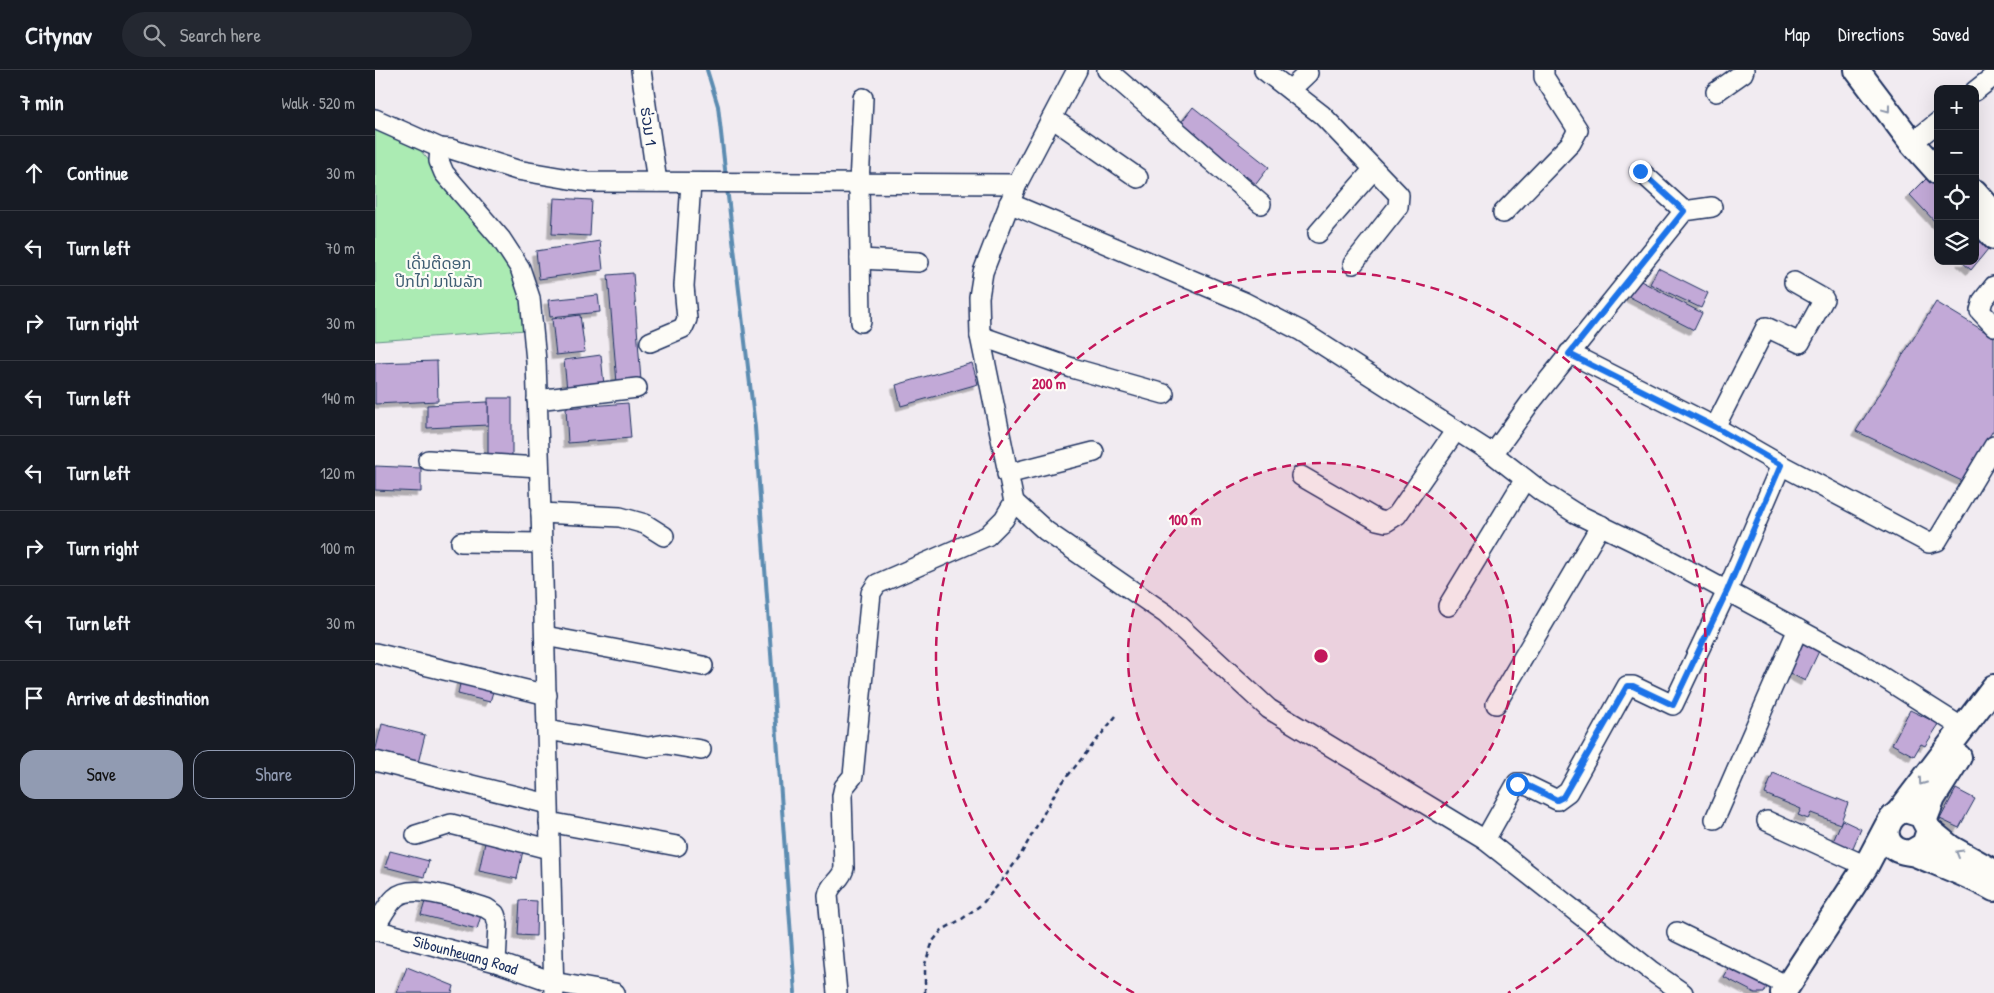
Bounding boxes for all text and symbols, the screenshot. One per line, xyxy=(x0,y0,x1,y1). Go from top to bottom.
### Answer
search box xyxy=(122,12,472,57)
text: Citynav xyxy=(25,19,92,51)
icon: search xyxy=(140,21,168,49)
text: Search here xyxy=(180,22,261,48)
text: Map xyxy=(1785,22,1810,47)
text: Directions xyxy=(1838,22,1904,47)
text: Saved xyxy=(1932,22,1969,47)
map controls xyxy=(1934,85,1979,265)
button: + xyxy=(1934,85,1979,130)
text: 7 min xyxy=(20,88,64,117)
text: Walk · 520 m xyxy=(281,92,355,114)
one-way arrow xyxy=(1881,103,1889,112)
street label: ຮ່ວມ 1 xyxy=(635,105,663,147)
button: − xyxy=(1934,130,1979,175)
icon: ahead xyxy=(20,159,48,187)
text: Continue xyxy=(67,160,128,186)
route end xyxy=(1629,160,1652,183)
text: 30 m xyxy=(326,162,355,184)
button: locate xyxy=(1934,175,1979,220)
button: layers xyxy=(1934,220,1979,265)
icon: left xyxy=(20,234,48,262)
text: Turn left xyxy=(67,235,130,261)
text: 70 m xyxy=(325,237,355,259)
park label: ເດີ່ນຕີດອກ ປີກໄກ່ ມາໂນລັກ xyxy=(394,251,483,292)
icon: right xyxy=(20,309,48,337)
text: Turn right xyxy=(67,310,138,336)
text: 30 m xyxy=(326,312,355,334)
text: 200 m xyxy=(1032,373,1066,394)
icon: left xyxy=(20,384,48,412)
text: Turn left xyxy=(67,385,130,411)
text: 140 m xyxy=(321,387,355,409)
icon: left xyxy=(20,459,48,487)
text: Turn left xyxy=(67,460,130,486)
text: 120 m xyxy=(320,462,355,484)
text: 100 m xyxy=(1169,509,1201,530)
icon: right xyxy=(20,534,48,562)
text: Turn right xyxy=(67,535,138,561)
text: 100 m xyxy=(320,537,355,559)
icon: left xyxy=(20,609,48,637)
text: Turn left xyxy=(67,610,130,636)
text: 30 m xyxy=(326,612,355,634)
centre of rings xyxy=(1312,647,1330,665)
icon: arrive xyxy=(20,684,48,712)
text: Arrive at destination xyxy=(67,685,209,711)
button: Save xyxy=(20,750,183,799)
button: Share xyxy=(193,750,355,799)
route start xyxy=(1506,773,1529,796)
one-way arrow xyxy=(1919,776,1928,786)
one-way arrow xyxy=(1956,849,1965,859)
street label: Sibounheuang Road xyxy=(411,930,521,980)

